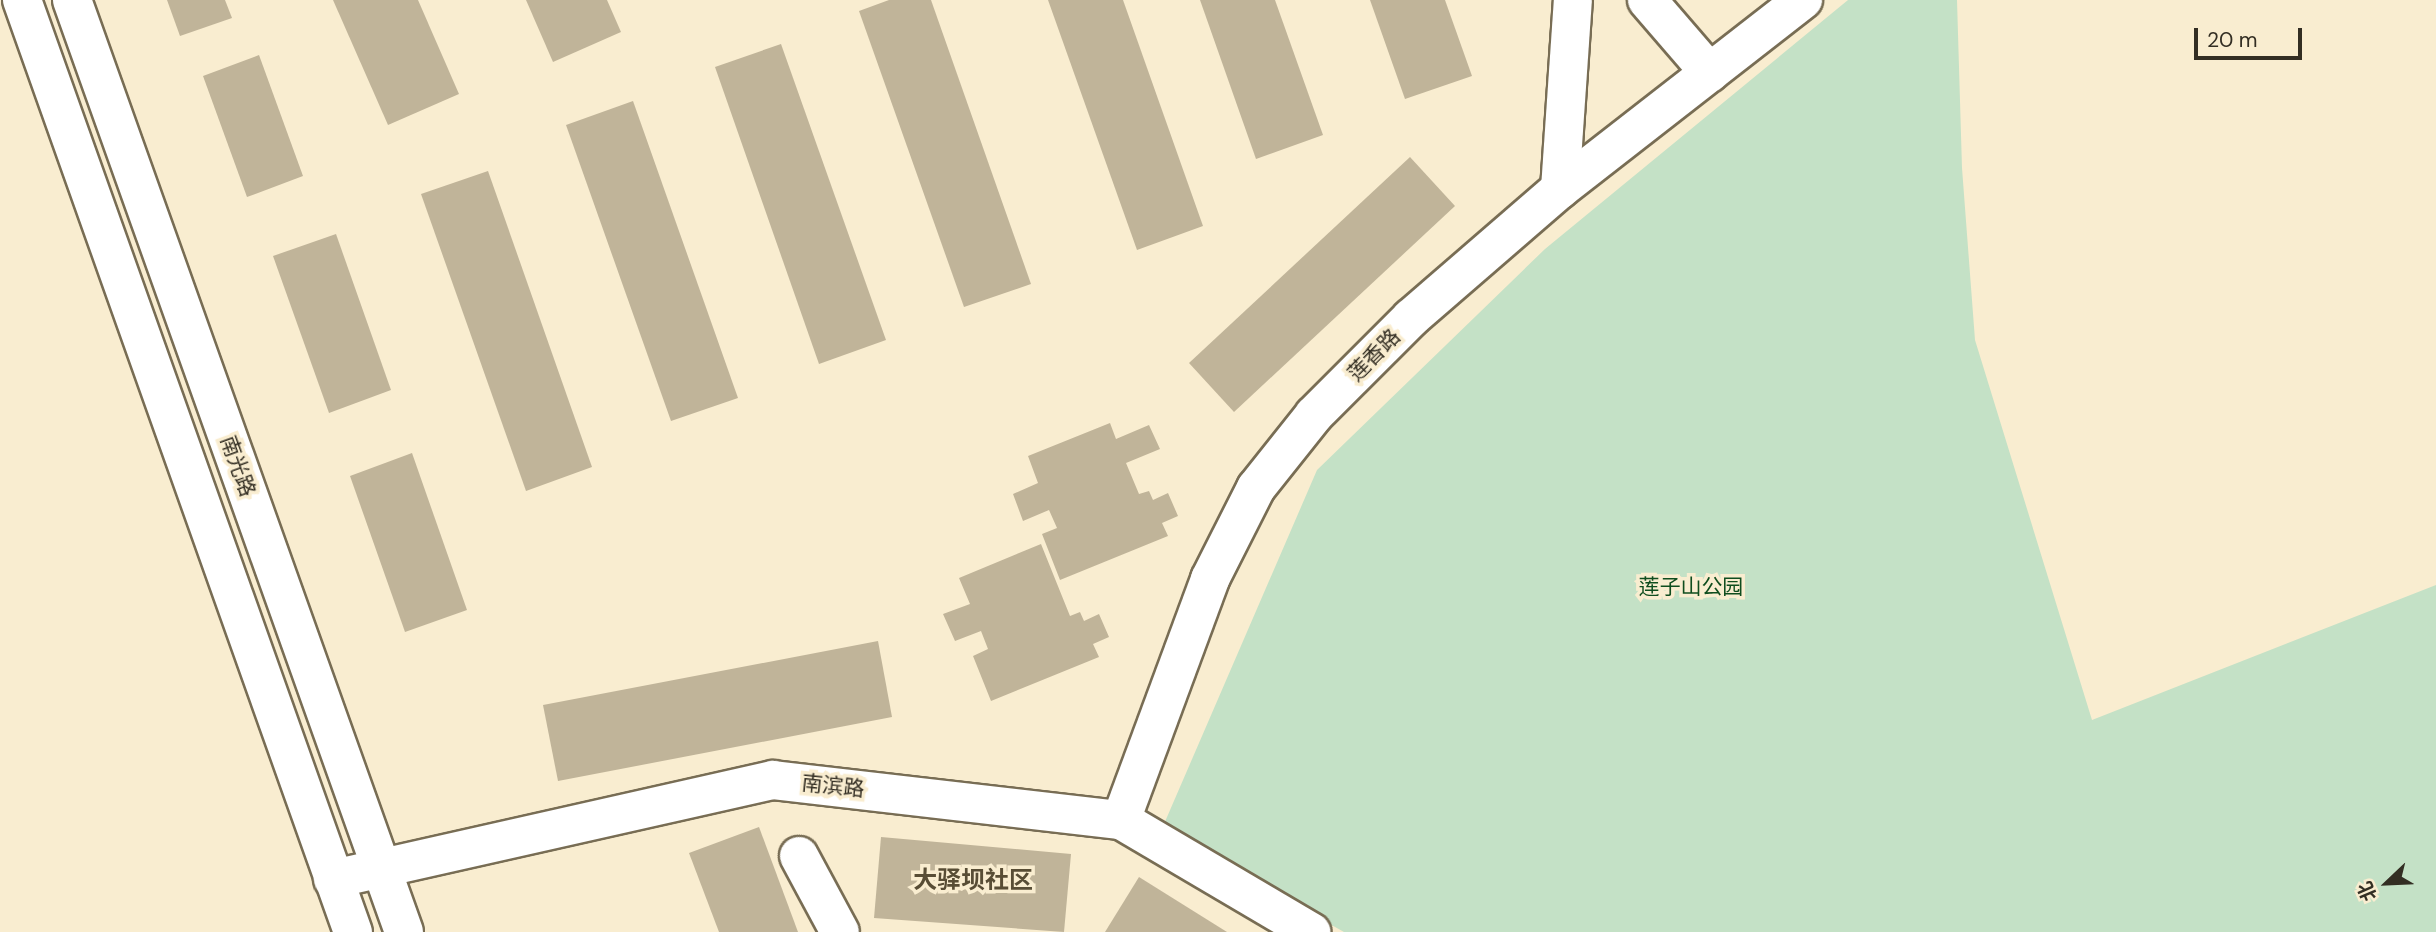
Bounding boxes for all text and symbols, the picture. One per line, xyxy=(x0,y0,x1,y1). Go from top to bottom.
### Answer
scale bar xyxy=(2198,14,2306,58)
text: 20 m xyxy=(2207,26,2258,54)
street label: 莲香路 xyxy=(1343,324,1405,386)
street label: 南光路 xyxy=(215,432,261,500)
park label: 莲子山公园 xyxy=(1639,574,1743,600)
street label: 南滨路 xyxy=(800,770,866,802)
north arrow xyxy=(2352,848,2422,918)
district label: 大驿坝社区 xyxy=(913,866,1033,894)
text: 北 xyxy=(2352,878,2382,905)

